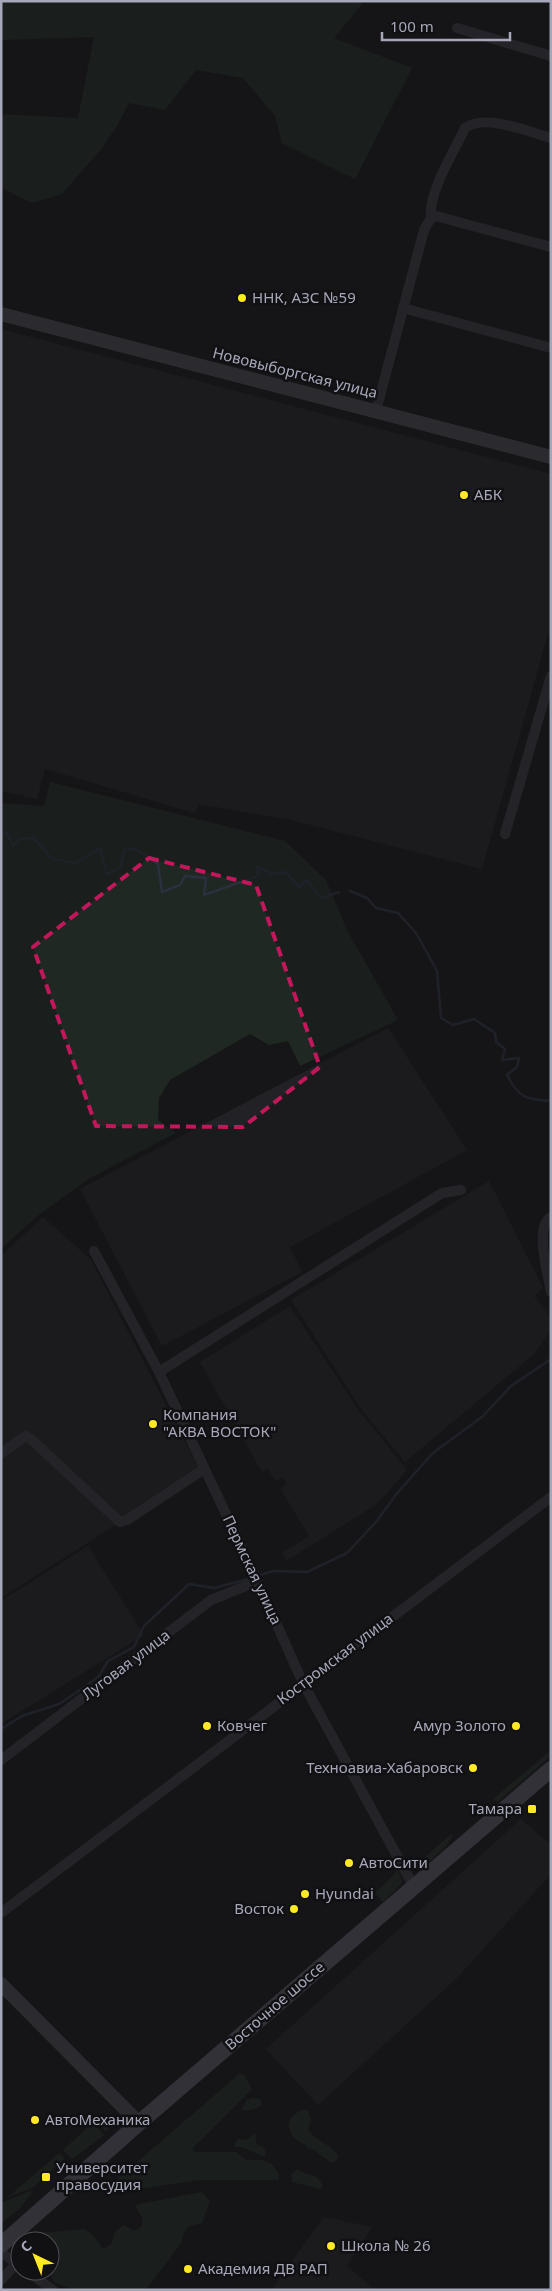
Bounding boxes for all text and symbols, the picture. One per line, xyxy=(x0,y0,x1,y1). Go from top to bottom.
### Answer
scale bar xyxy=(382,10,510,42)
text: 100 m xyxy=(390,16,434,36)
place label: ННК, АЗС №59 xyxy=(252,287,356,307)
marker: ННК, АЗС №59 xyxy=(236,292,248,304)
street label: Нововыборгская улица xyxy=(211,342,380,402)
place label: АБК xyxy=(474,484,503,504)
marker: АБК xyxy=(458,489,470,501)
place label: Компания "АКВА ВОСТОК" xyxy=(163,1404,276,1441)
marker: Компания "АКВА ВОСТОК" xyxy=(147,1418,159,1430)
street label: Пермская улица xyxy=(219,1512,287,1627)
street label: Костромская улица xyxy=(272,1608,396,1708)
street label: Луговая улица xyxy=(77,1625,173,1704)
place label: Ковчег xyxy=(217,1715,268,1735)
place label: Амур Золото xyxy=(413,1715,506,1735)
marker: Ковчег xyxy=(201,1720,213,1732)
marker: Амур Золото xyxy=(510,1720,522,1732)
place label: Техноавиа-Хабаровск xyxy=(306,1757,463,1777)
marker: Техноавиа-Хабаровск xyxy=(467,1762,479,1774)
place label: Тамара xyxy=(469,1798,522,1818)
marker: Тамара xyxy=(526,1803,538,1815)
place label: АвтоСити xyxy=(359,1852,428,1872)
marker: АвтоСити xyxy=(343,1857,355,1869)
place label: Hyundai xyxy=(315,1883,374,1903)
marker: Hyundai xyxy=(299,1888,311,1900)
place label: Восток xyxy=(234,1898,284,1918)
marker: Восток xyxy=(288,1903,300,1915)
street label: Восточное шоссе xyxy=(220,1956,328,2054)
place label: АвтоМеханика xyxy=(45,2109,150,2129)
marker: АвтоМеханика xyxy=(29,2114,41,2126)
place label: Университет правосудия xyxy=(56,2157,148,2194)
marker: Университет правосудия xyxy=(40,2171,52,2183)
north arrow xyxy=(10,2231,60,2281)
place label: Школа № 26 xyxy=(341,2235,431,2255)
text: С xyxy=(16,2236,36,2256)
marker: Школа № 26 xyxy=(325,2240,337,2252)
place label: Академия ДВ РАП xyxy=(198,2258,328,2278)
marker: Академия ДВ РАП xyxy=(182,2263,194,2275)

